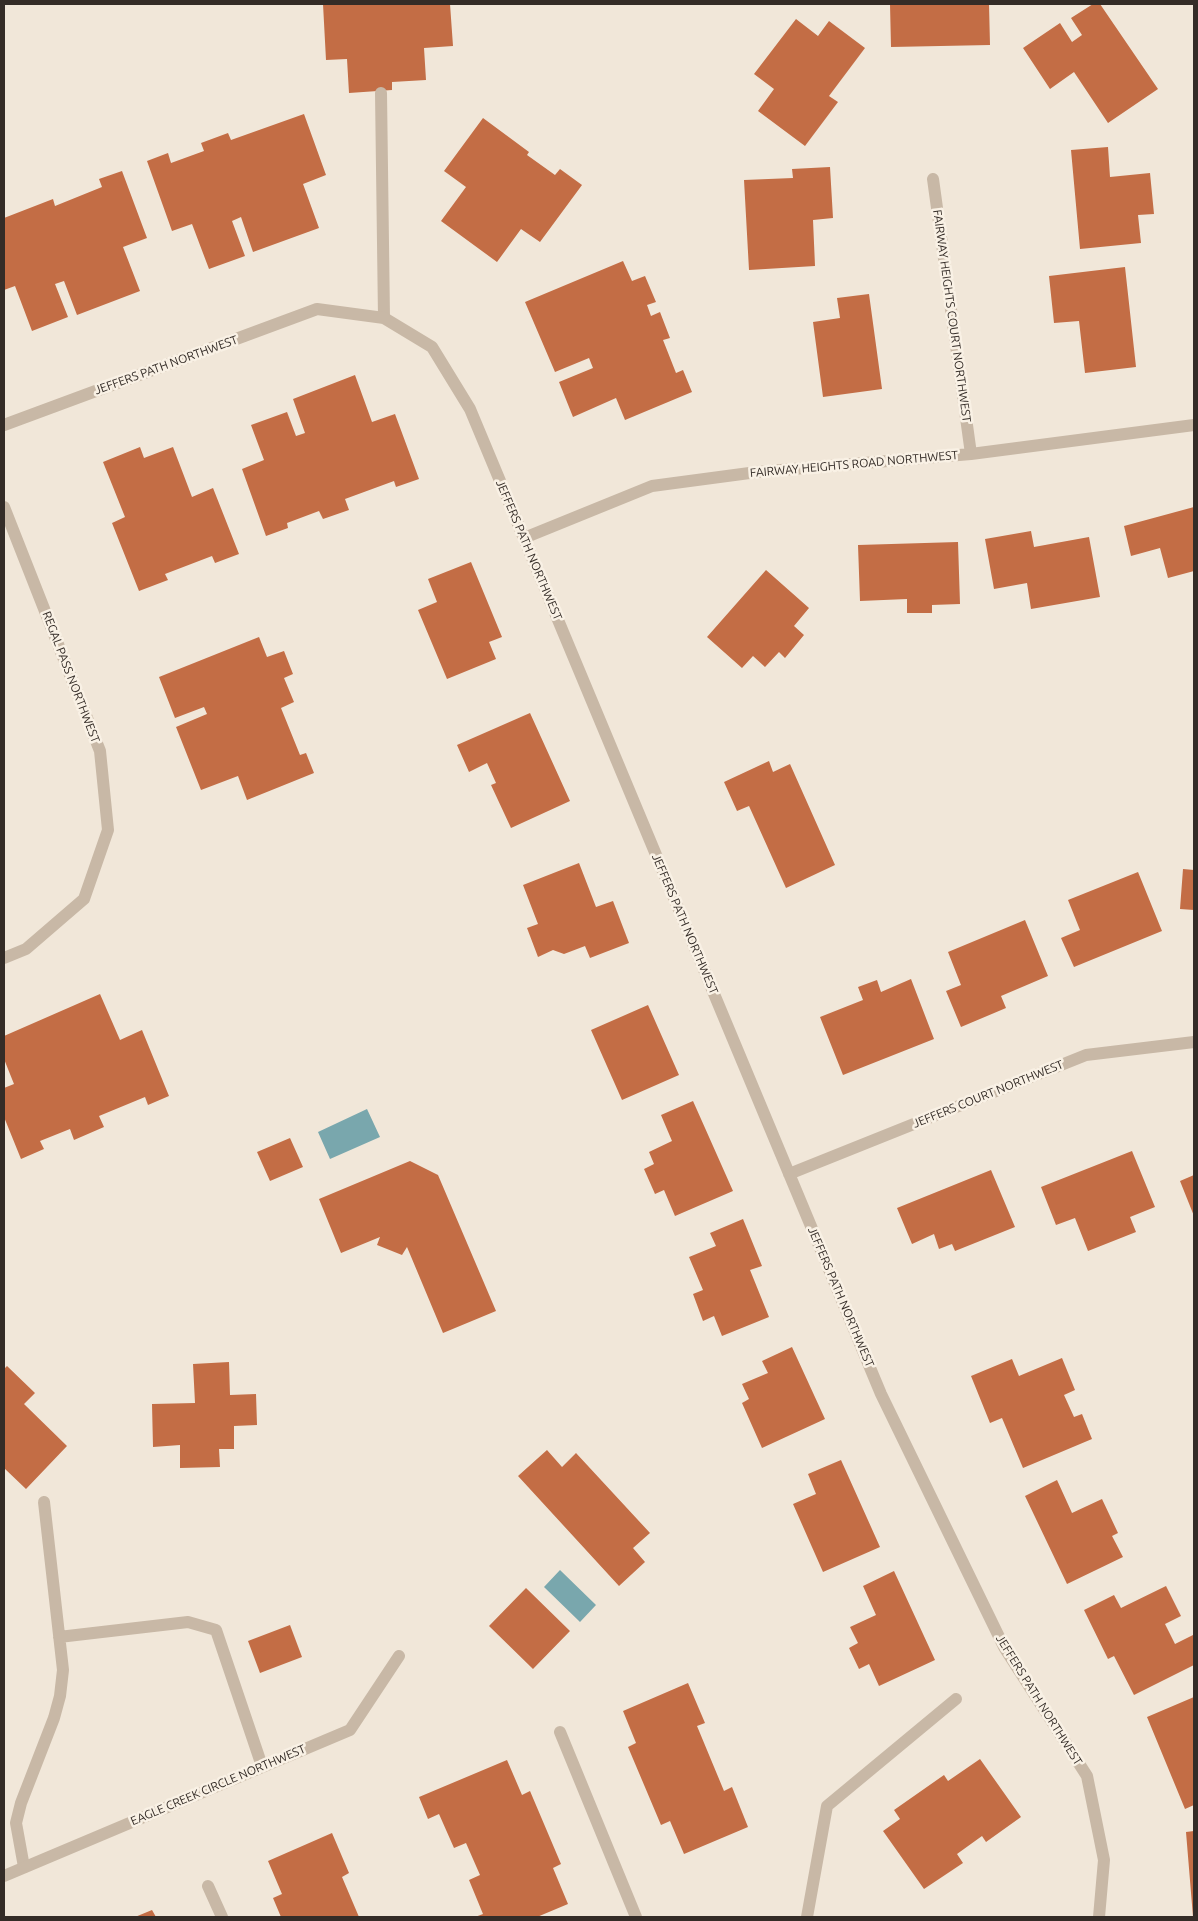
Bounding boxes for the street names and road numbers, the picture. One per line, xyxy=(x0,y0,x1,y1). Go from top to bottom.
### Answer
street label: FAIRWAY HEIGHTS COURT NORTHWEST xyxy=(930,209,974,423)
street label: JEFFERS PATH NORTHWEST xyxy=(92,332,240,398)
street label: FAIRWAY HEIGHTS ROAD NORTHWEST xyxy=(749,448,959,480)
street label: JEFFERS PATH NORTHWEST xyxy=(493,478,565,622)
street label: REGAL PASS NORTHWEST xyxy=(39,609,103,745)
street label: JEFFERS PATH NORTHWEST xyxy=(649,852,721,996)
street label: JEFFERS COURT NORTHWEST xyxy=(911,1057,1065,1131)
street label: JEFFERS PATH NORTHWEST xyxy=(805,1225,877,1369)
street label: JEFFERS PATH NORTHWEST xyxy=(993,1632,1085,1768)
street label: EAGLE CREEK CIRCLE NORTHWEST xyxy=(128,1742,308,1828)

